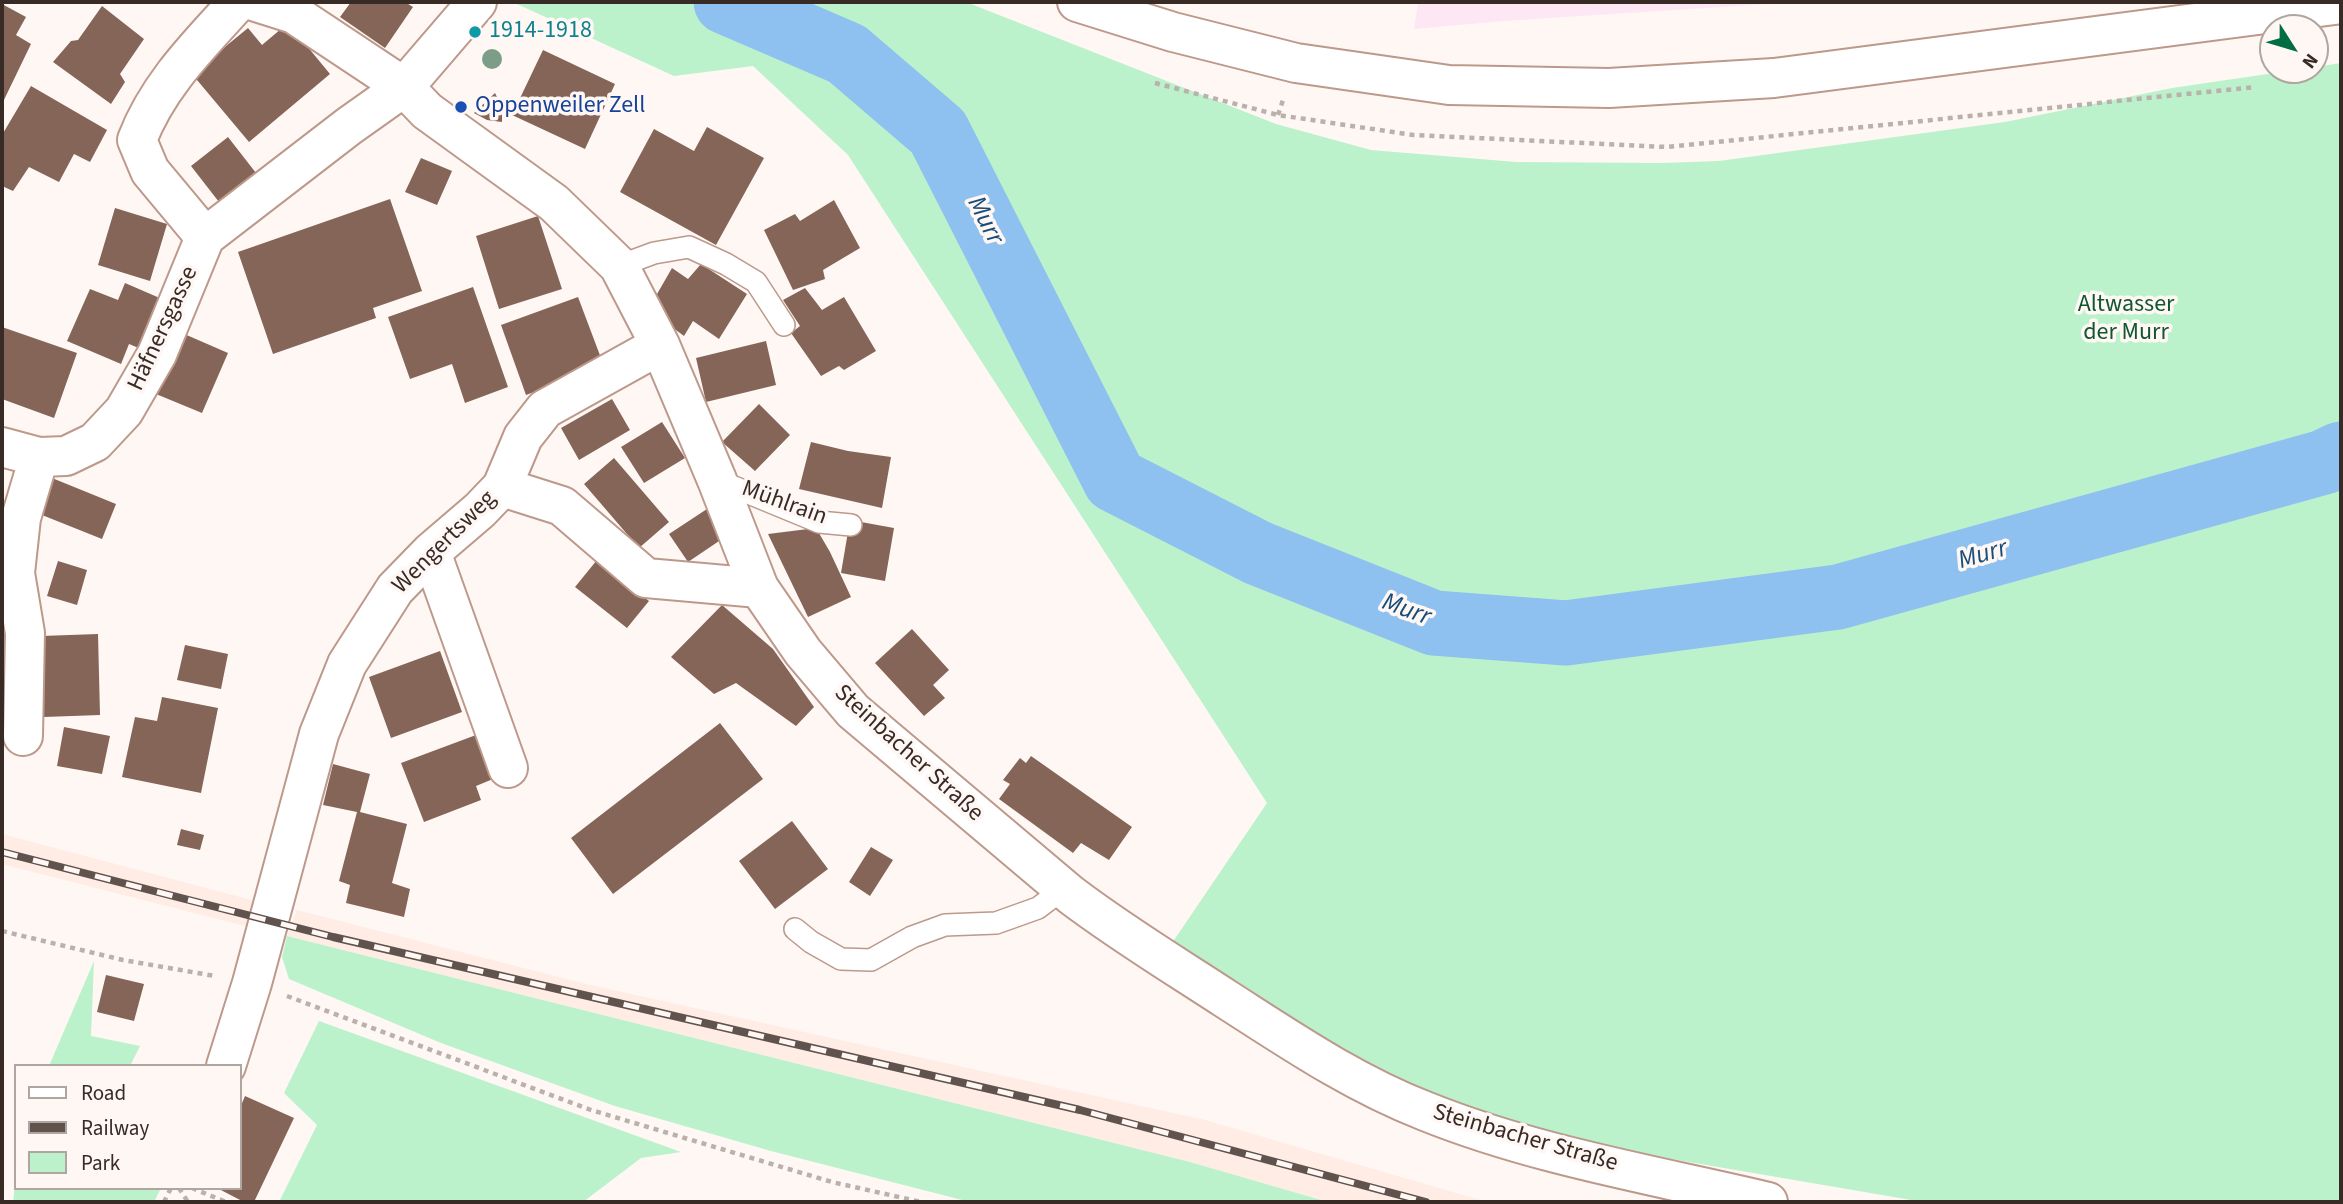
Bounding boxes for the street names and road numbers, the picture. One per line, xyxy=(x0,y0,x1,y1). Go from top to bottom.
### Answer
street label: Häfnersgasse xyxy=(123,262,205,396)
street label: Mühlrain xyxy=(737,475,831,533)
street label: Wengertsweg xyxy=(387,485,503,601)
street label: Steinbacher Straße xyxy=(827,679,989,829)
street label: Steinbacher Straße xyxy=(1429,1099,1621,1179)

